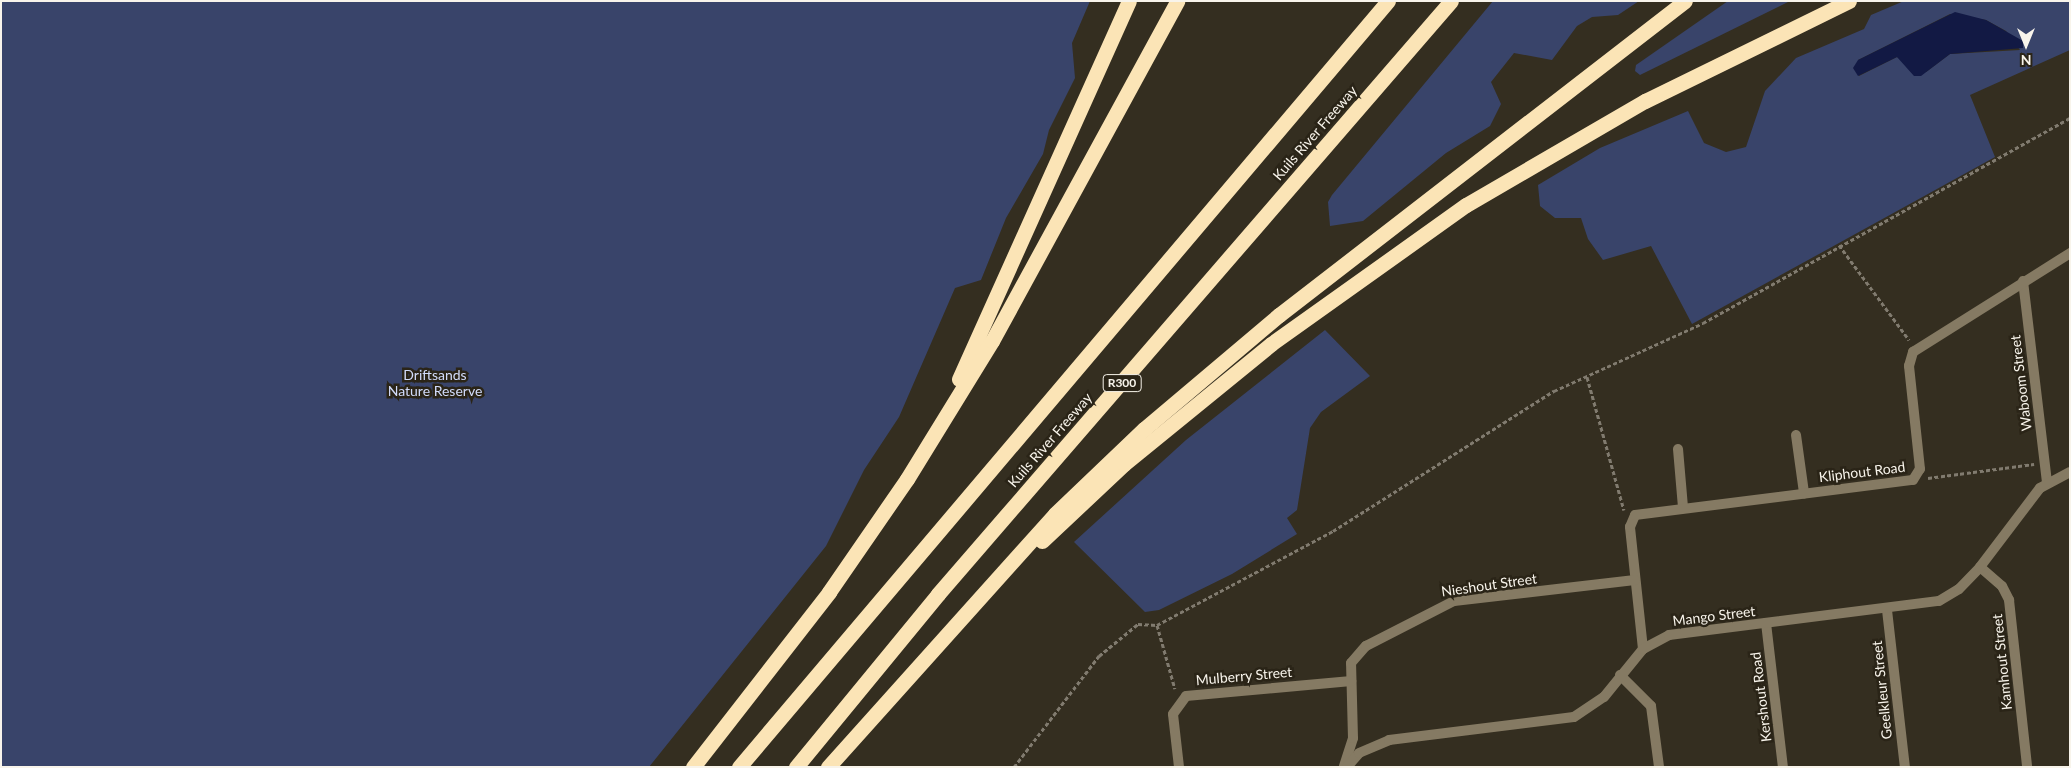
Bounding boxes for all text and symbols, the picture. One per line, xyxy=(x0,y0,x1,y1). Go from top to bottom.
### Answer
north arrow xyxy=(2001,20,2051,70)
text: N xyxy=(2021,52,2031,69)
street label: Kuils River Freeway xyxy=(1269,82,1361,184)
street label: Waboom Street xyxy=(2007,334,2035,432)
park label: Driftsands Nature Reserve xyxy=(388,367,482,400)
road number: R300 xyxy=(1102,373,1142,392)
street label: Kuils River Freeway xyxy=(1004,389,1096,491)
street label: Kliphout Road xyxy=(1818,458,1906,486)
street label: Nieshout Street xyxy=(1440,570,1538,600)
street label: Mango Street xyxy=(1672,603,1756,629)
street label: Kamhout Street xyxy=(1989,613,2015,711)
street label: Geelkleur Street xyxy=(1868,640,1896,740)
street label: Kershout Road xyxy=(1747,651,1775,743)
street label: Mulberry Street xyxy=(1195,663,1293,689)

